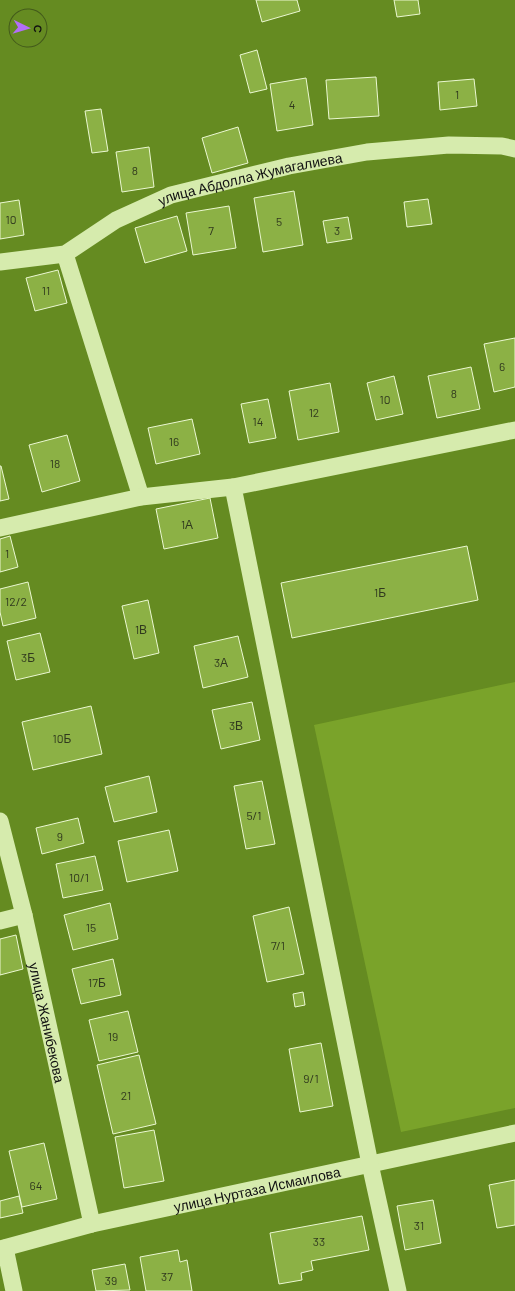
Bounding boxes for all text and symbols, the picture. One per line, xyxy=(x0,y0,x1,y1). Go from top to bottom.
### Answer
north arrow xyxy=(8,8,48,48)
text: С xyxy=(32,24,45,33)
house number: 1 xyxy=(455,87,459,101)
house number: 4 xyxy=(289,97,295,111)
street label: улица Абдолла Жумагалиева xyxy=(155,148,344,208)
house number: 8 xyxy=(132,163,138,177)
house number: 10 xyxy=(6,212,16,226)
house number: 5 xyxy=(276,214,282,228)
house number: 7 xyxy=(208,223,214,237)
house number: 3 xyxy=(334,223,340,237)
house number: 11 xyxy=(42,283,50,297)
house number: 6 xyxy=(499,359,505,373)
house number: 8 xyxy=(451,386,457,400)
house number: 10 xyxy=(380,392,390,406)
house number: 12 xyxy=(309,405,319,419)
house number: 14 xyxy=(253,414,263,428)
house number: 16 xyxy=(169,434,179,448)
house number: 18 xyxy=(50,456,60,470)
house number: 1А xyxy=(181,517,193,531)
house number: 1 xyxy=(5,546,9,560)
house number: 1Б xyxy=(374,585,386,599)
house number: 12/2 xyxy=(5,594,27,608)
house number: 1В xyxy=(135,622,147,636)
house number: 3Б xyxy=(21,650,35,664)
house number: 3А xyxy=(214,655,228,669)
house number: 3В xyxy=(229,718,243,732)
house number: 10Б xyxy=(53,731,72,745)
house number: 5/1 xyxy=(246,808,262,822)
house number: 9 xyxy=(57,829,63,843)
house number: 10/1 xyxy=(69,870,89,884)
house number: 15 xyxy=(86,920,96,934)
house number: 7/1 xyxy=(271,938,285,952)
street label: улица Жанибекова xyxy=(26,961,69,1084)
house number: 17Б xyxy=(88,975,106,989)
house number: 19 xyxy=(108,1029,118,1043)
house number: 9/1 xyxy=(303,1071,319,1085)
house number: 21 xyxy=(121,1088,131,1102)
street label: улица Нуртаза Исмаилова xyxy=(172,1162,342,1215)
house number: 64 xyxy=(30,1178,42,1192)
house number: 31 xyxy=(414,1218,424,1232)
house number: 33 xyxy=(313,1234,325,1248)
house number: 37 xyxy=(161,1269,173,1283)
house number: 39 xyxy=(105,1273,117,1287)

